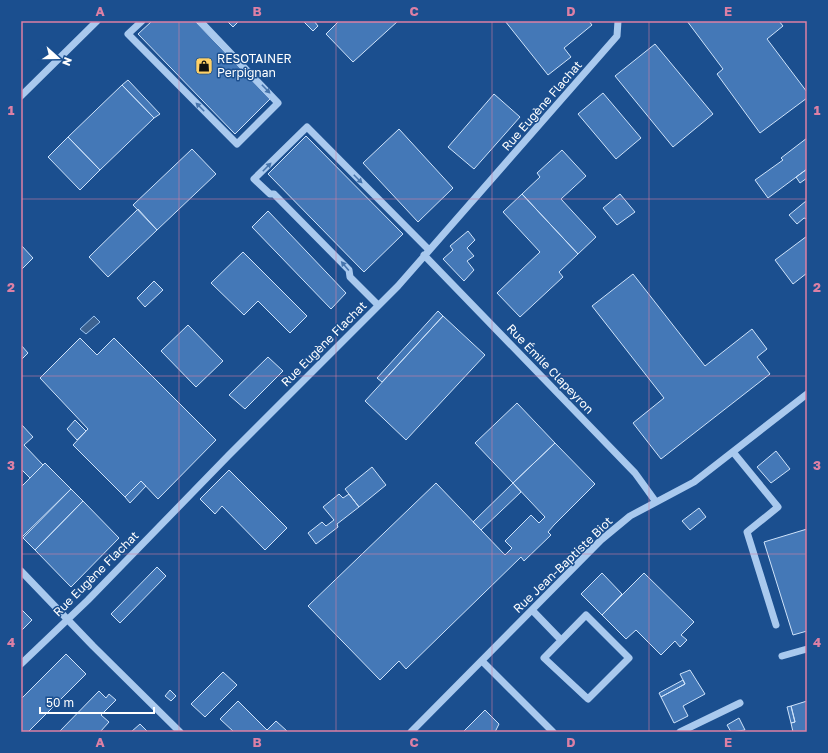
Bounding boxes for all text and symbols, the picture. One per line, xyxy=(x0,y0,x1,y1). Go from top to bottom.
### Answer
text: A xyxy=(95,3,105,19)
text: B xyxy=(252,3,262,19)
text: C xyxy=(409,3,419,19)
text: D xyxy=(566,3,576,19)
text: E xyxy=(724,3,732,19)
north arrow xyxy=(38,38,78,78)
place label: RESOTAINER Perpignan xyxy=(217,51,292,80)
text: N xyxy=(60,56,75,68)
shop icon: RESOTAINER Perpignan xyxy=(194,56,214,76)
street label: Rue Eugène Flachat xyxy=(498,57,585,154)
one-way arrow xyxy=(261,84,270,94)
text: 1 xyxy=(8,102,15,118)
one-way arrow xyxy=(195,102,205,112)
text: 1 xyxy=(814,102,821,118)
one-way arrow xyxy=(262,162,272,172)
one-way arrow xyxy=(353,174,363,184)
one-way arrow xyxy=(340,261,349,271)
text: 2 xyxy=(7,279,15,295)
text: 2 xyxy=(813,279,821,295)
street label: Rue Eugène Flachat xyxy=(278,298,370,389)
street label: Rue Émile Clapeyron xyxy=(504,321,597,417)
text: 3 xyxy=(7,457,15,473)
text: 3 xyxy=(813,457,821,473)
street label: Rue Jean-Baptiste Biot xyxy=(510,513,616,616)
street label: Rue Eugène Flachat xyxy=(50,528,142,619)
text: 4 xyxy=(7,634,15,650)
text: 4 xyxy=(813,634,821,650)
scale bar xyxy=(40,689,154,715)
text: 50 m xyxy=(46,695,74,710)
text: A xyxy=(95,734,105,750)
text: B xyxy=(252,734,262,750)
text: C xyxy=(409,734,419,750)
text: D xyxy=(566,734,576,750)
text: E xyxy=(724,734,732,750)

